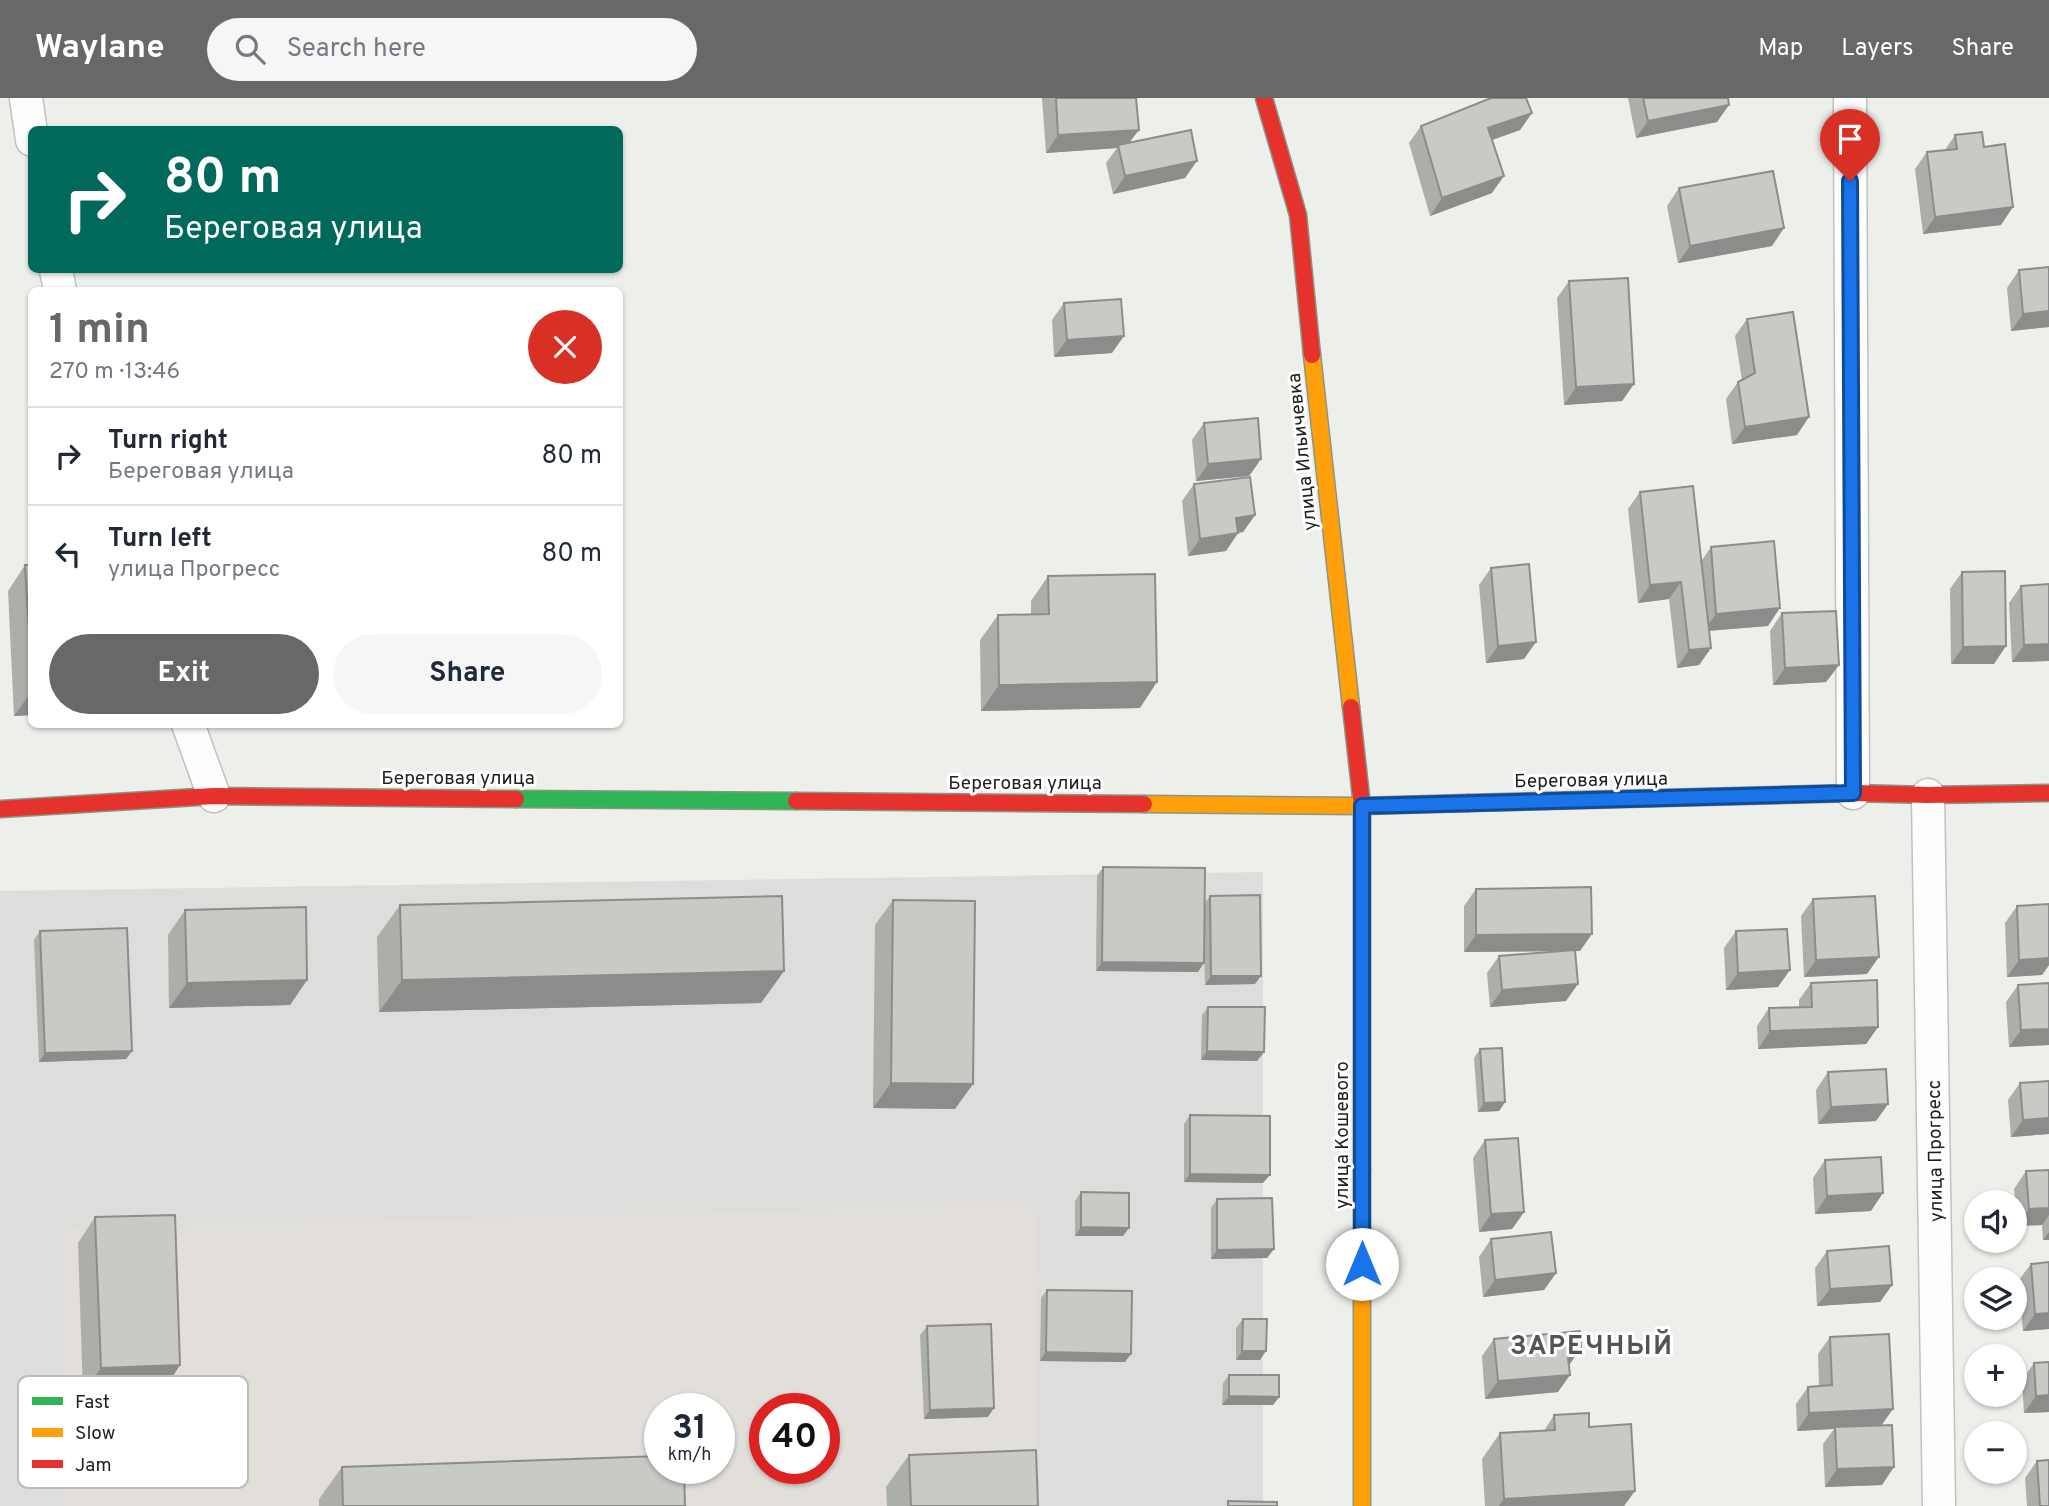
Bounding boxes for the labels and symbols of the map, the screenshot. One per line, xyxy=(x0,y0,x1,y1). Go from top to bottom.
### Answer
pin xyxy=(1820,109,1880,181)
street label: улица Ильичевка xyxy=(1283,372,1323,532)
street label: Береговая улица xyxy=(381,767,535,791)
street label: Береговая улица xyxy=(1514,768,1668,794)
street label: Береговая улица xyxy=(948,772,1102,796)
street label: улица Кошевого xyxy=(1331,1061,1355,1209)
street label: улица Прогресс xyxy=(1923,1080,1949,1222)
position arrow xyxy=(1325,1227,1399,1301)
district label: ЗАРЕЧНЫЙ xyxy=(1510,1329,1674,1364)
legend xyxy=(18,1376,248,1488)
text: Fast xyxy=(75,1391,110,1415)
speed limit sign: 40 xyxy=(749,1393,840,1484)
text: Slow xyxy=(75,1422,115,1446)
text: Jam xyxy=(75,1454,112,1478)

